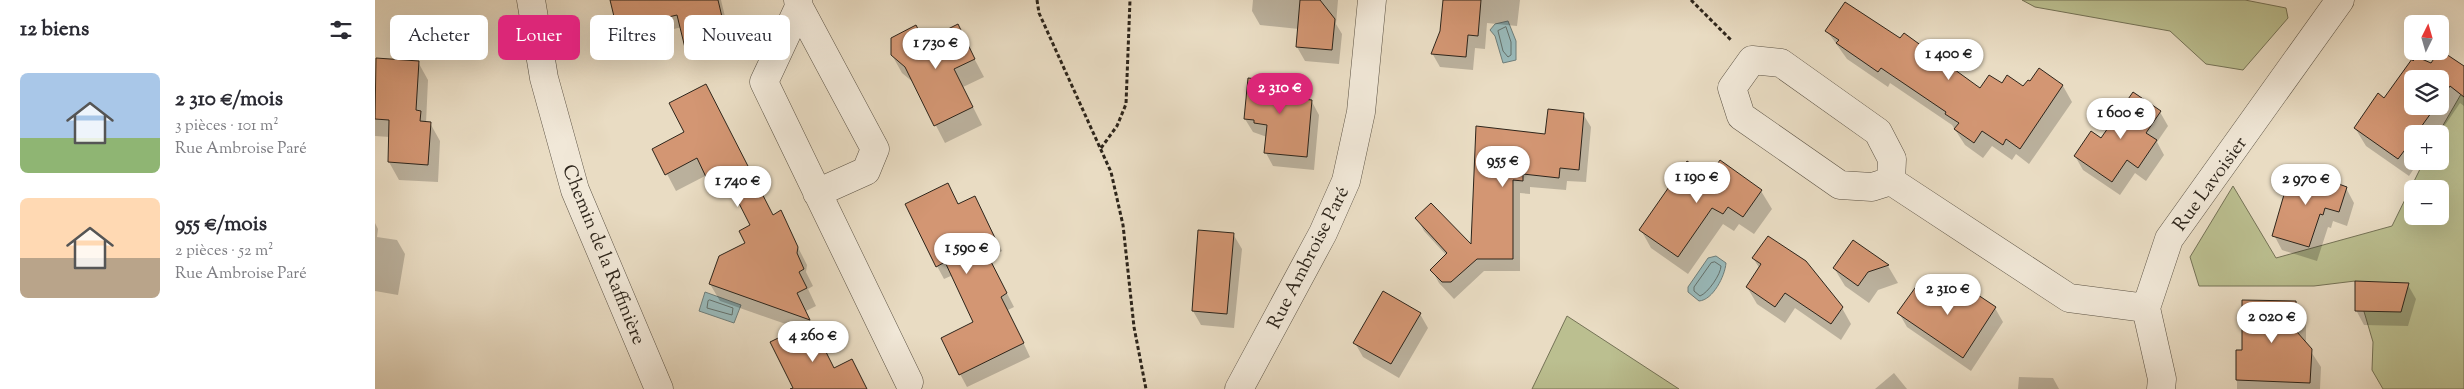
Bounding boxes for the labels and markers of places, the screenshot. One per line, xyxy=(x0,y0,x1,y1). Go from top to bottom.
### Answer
pin: 1 730 € xyxy=(890,28,982,70)
pin: 1 400 € xyxy=(1903,38,1995,81)
pin: 2 310 € xyxy=(1234,72,1326,115)
pin: 1 600 € xyxy=(2075,98,2167,140)
pin: 955 € xyxy=(1468,146,1538,188)
pin: 1 190 € xyxy=(1651,162,1743,204)
pin: 2 970 € xyxy=(2260,164,2352,206)
pin: 1 740 € xyxy=(692,166,784,208)
pin: 1 590 € xyxy=(921,232,1013,275)
pin: 2 310 € xyxy=(1902,274,1994,316)
pin: 2 020 € xyxy=(2226,302,2318,344)
pin: 4 260 € xyxy=(767,320,859,363)

